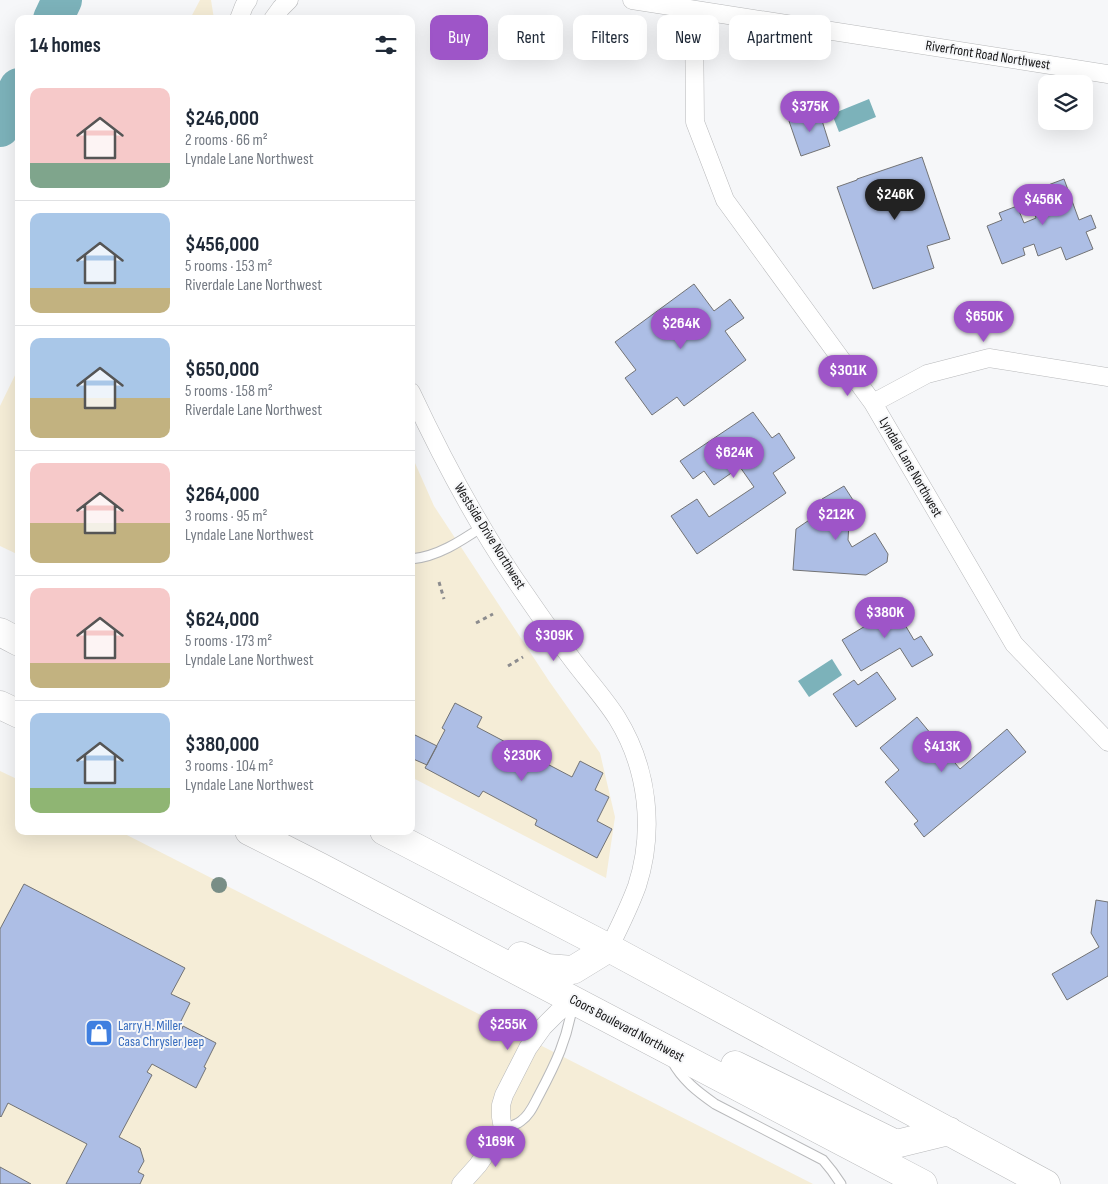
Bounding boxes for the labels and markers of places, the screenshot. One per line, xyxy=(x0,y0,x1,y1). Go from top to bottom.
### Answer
pin: $375K xyxy=(775,90,845,133)
pin: $246K xyxy=(860,178,930,221)
pin: $456K xyxy=(1008,184,1078,226)
pin: $650K xyxy=(949,300,1019,343)
pin: $264K xyxy=(646,308,716,350)
pin: $301K xyxy=(813,354,883,397)
pin: $624K xyxy=(699,436,769,479)
pin: $212K xyxy=(801,498,871,541)
pin: $380K xyxy=(850,596,920,639)
pin: $309K xyxy=(519,620,589,662)
pin: $413K xyxy=(907,730,977,773)
pin: $230K xyxy=(487,740,557,782)
pin: $255K xyxy=(473,1008,543,1051)
place label: Larry H. Miller Casa Chrysler Jeep xyxy=(118,1017,204,1050)
shop icon: Larry H. Miller Casa Chrysler Jeep xyxy=(84,1018,114,1048)
pin: $169K xyxy=(461,1126,531,1168)

